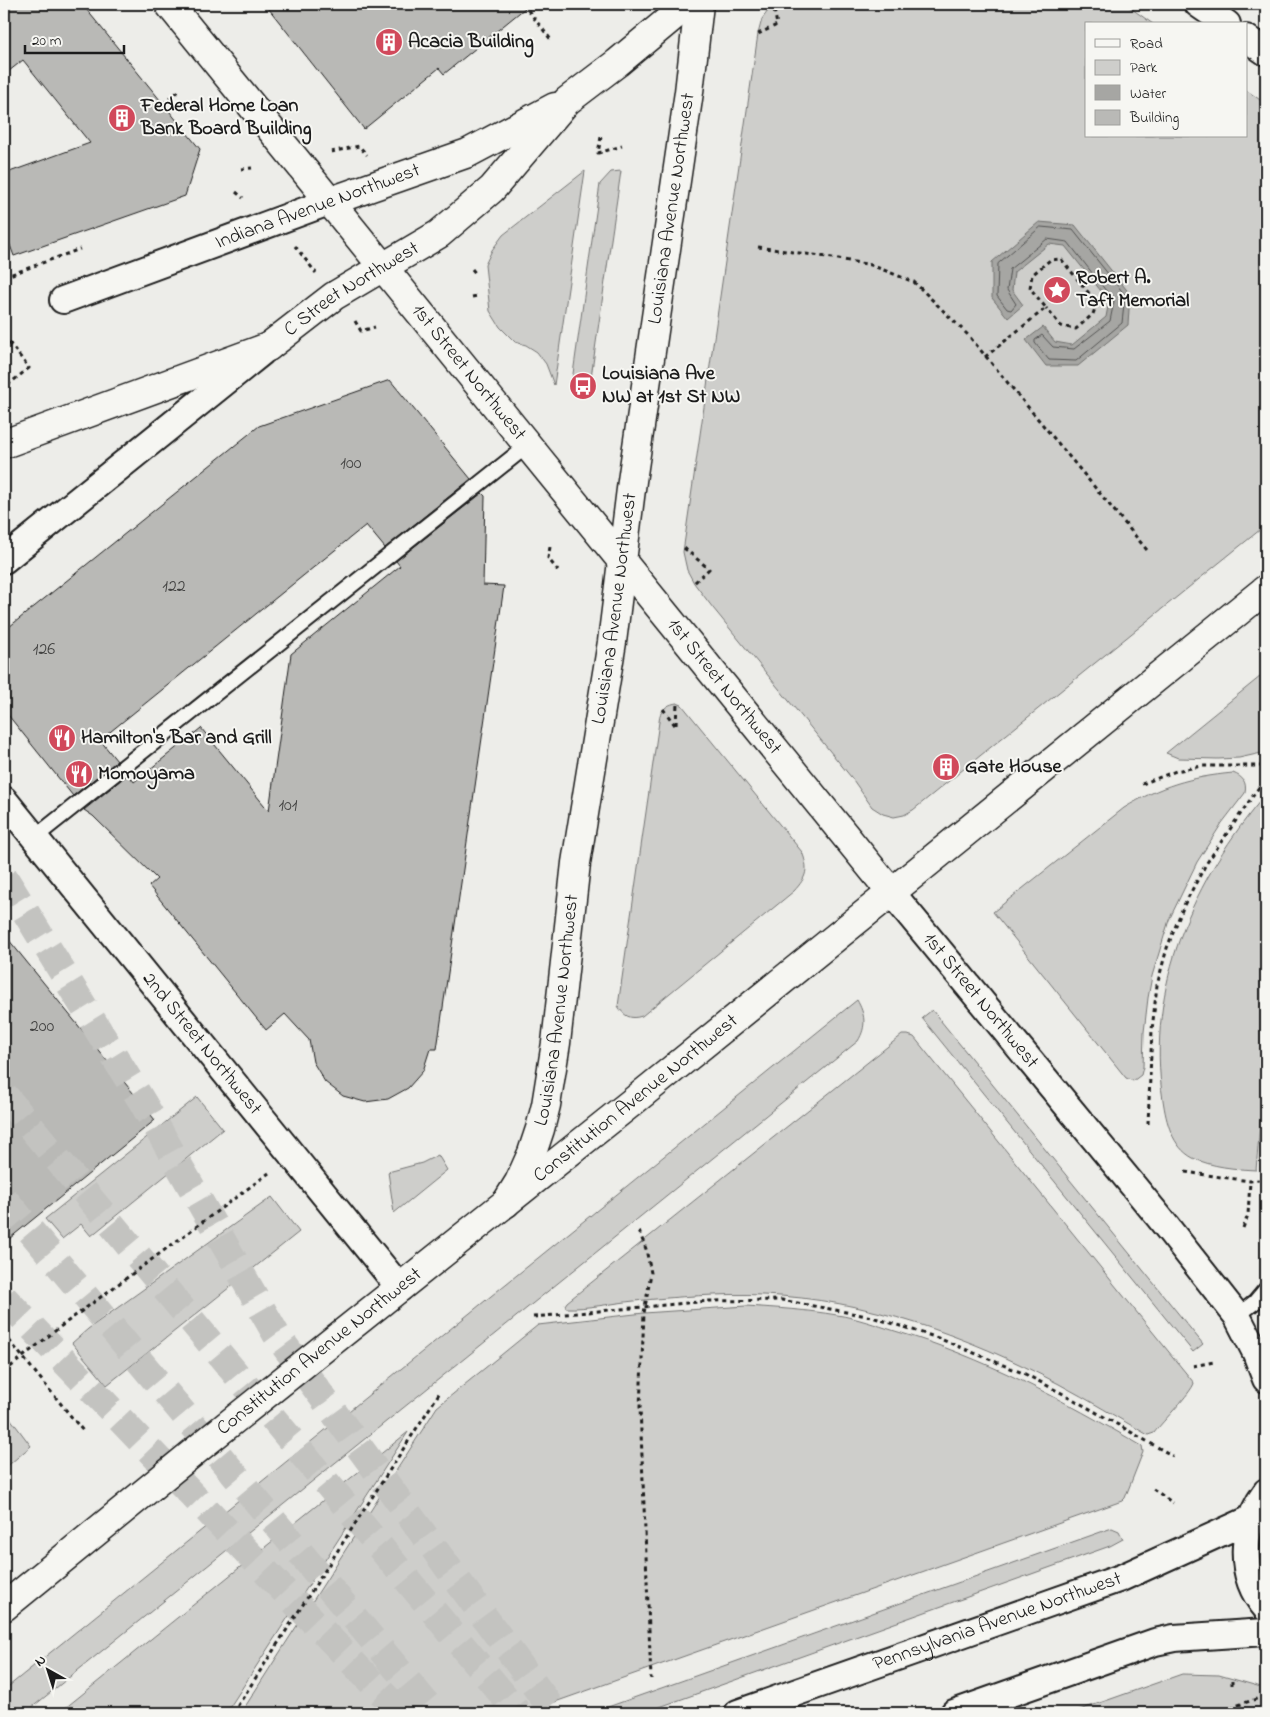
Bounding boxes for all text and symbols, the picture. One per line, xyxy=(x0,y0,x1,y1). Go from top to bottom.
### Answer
scale bar xyxy=(25,22,124,54)
legend xyxy=(1085,22,1248,138)
building icon: Acacia Building xyxy=(374,27,404,57)
place label: Acacia Building xyxy=(408,28,534,58)
text: 20 m xyxy=(32,30,62,52)
text: Road xyxy=(1130,33,1163,55)
text: Park xyxy=(1130,57,1158,79)
text: Water xyxy=(1130,83,1166,105)
street label: Louisiana Avenue Northwest xyxy=(641,91,703,326)
place label: Federal Home Loan Bank Board Building xyxy=(140,92,311,145)
building icon: Federal Home Loan Bank Board Building xyxy=(107,103,137,133)
text: Building xyxy=(1129,107,1179,130)
street label: Indiana Avenue Northwest xyxy=(212,156,425,258)
street label: C Street Northwest xyxy=(278,234,425,344)
place label: Robert A. Taft Memorial xyxy=(1076,264,1189,316)
place icon: Robert A. Taft Memorial xyxy=(1042,275,1072,305)
street label: 1st Street Northwest xyxy=(404,298,533,448)
place label: Louisiana Ave NW at 1st St NW xyxy=(602,360,740,412)
bus stop icon: Louisiana Ave NW at 1st St NW xyxy=(568,371,598,401)
house number: 100 xyxy=(340,451,362,477)
street label: Louisiana Avenue Northwest xyxy=(584,491,645,726)
house number: 122 xyxy=(162,574,186,600)
street label: 1st Street Northwest xyxy=(660,612,789,762)
house number: 126 xyxy=(33,637,55,663)
restaurant icon: Hamilton's Bar and Grill xyxy=(47,723,77,753)
place label: Hamilton's Bar and Grill xyxy=(81,724,272,753)
building icon: Gate House xyxy=(931,752,961,782)
place label: Gate House xyxy=(965,753,1063,782)
restaurant icon: Momoyama xyxy=(64,759,94,789)
place label: Momoyama xyxy=(98,760,195,790)
house number: 101 xyxy=(278,793,298,819)
street label: Louisiana Avenue Northwest xyxy=(527,893,587,1129)
street label: 1st Street Northwest xyxy=(916,926,1046,1075)
street label: 2nd Street Northwest xyxy=(135,966,269,1122)
street label: Constitution Avenue Northwest xyxy=(527,1007,745,1190)
house number: 200 xyxy=(30,1014,54,1040)
street label: Constitution Avenue Northwest xyxy=(211,1260,429,1443)
street label: Pennsylvania Avenue Northwest xyxy=(869,1564,1126,1679)
north arrow xyxy=(22,1644,72,1694)
text: N xyxy=(30,1650,51,1672)

